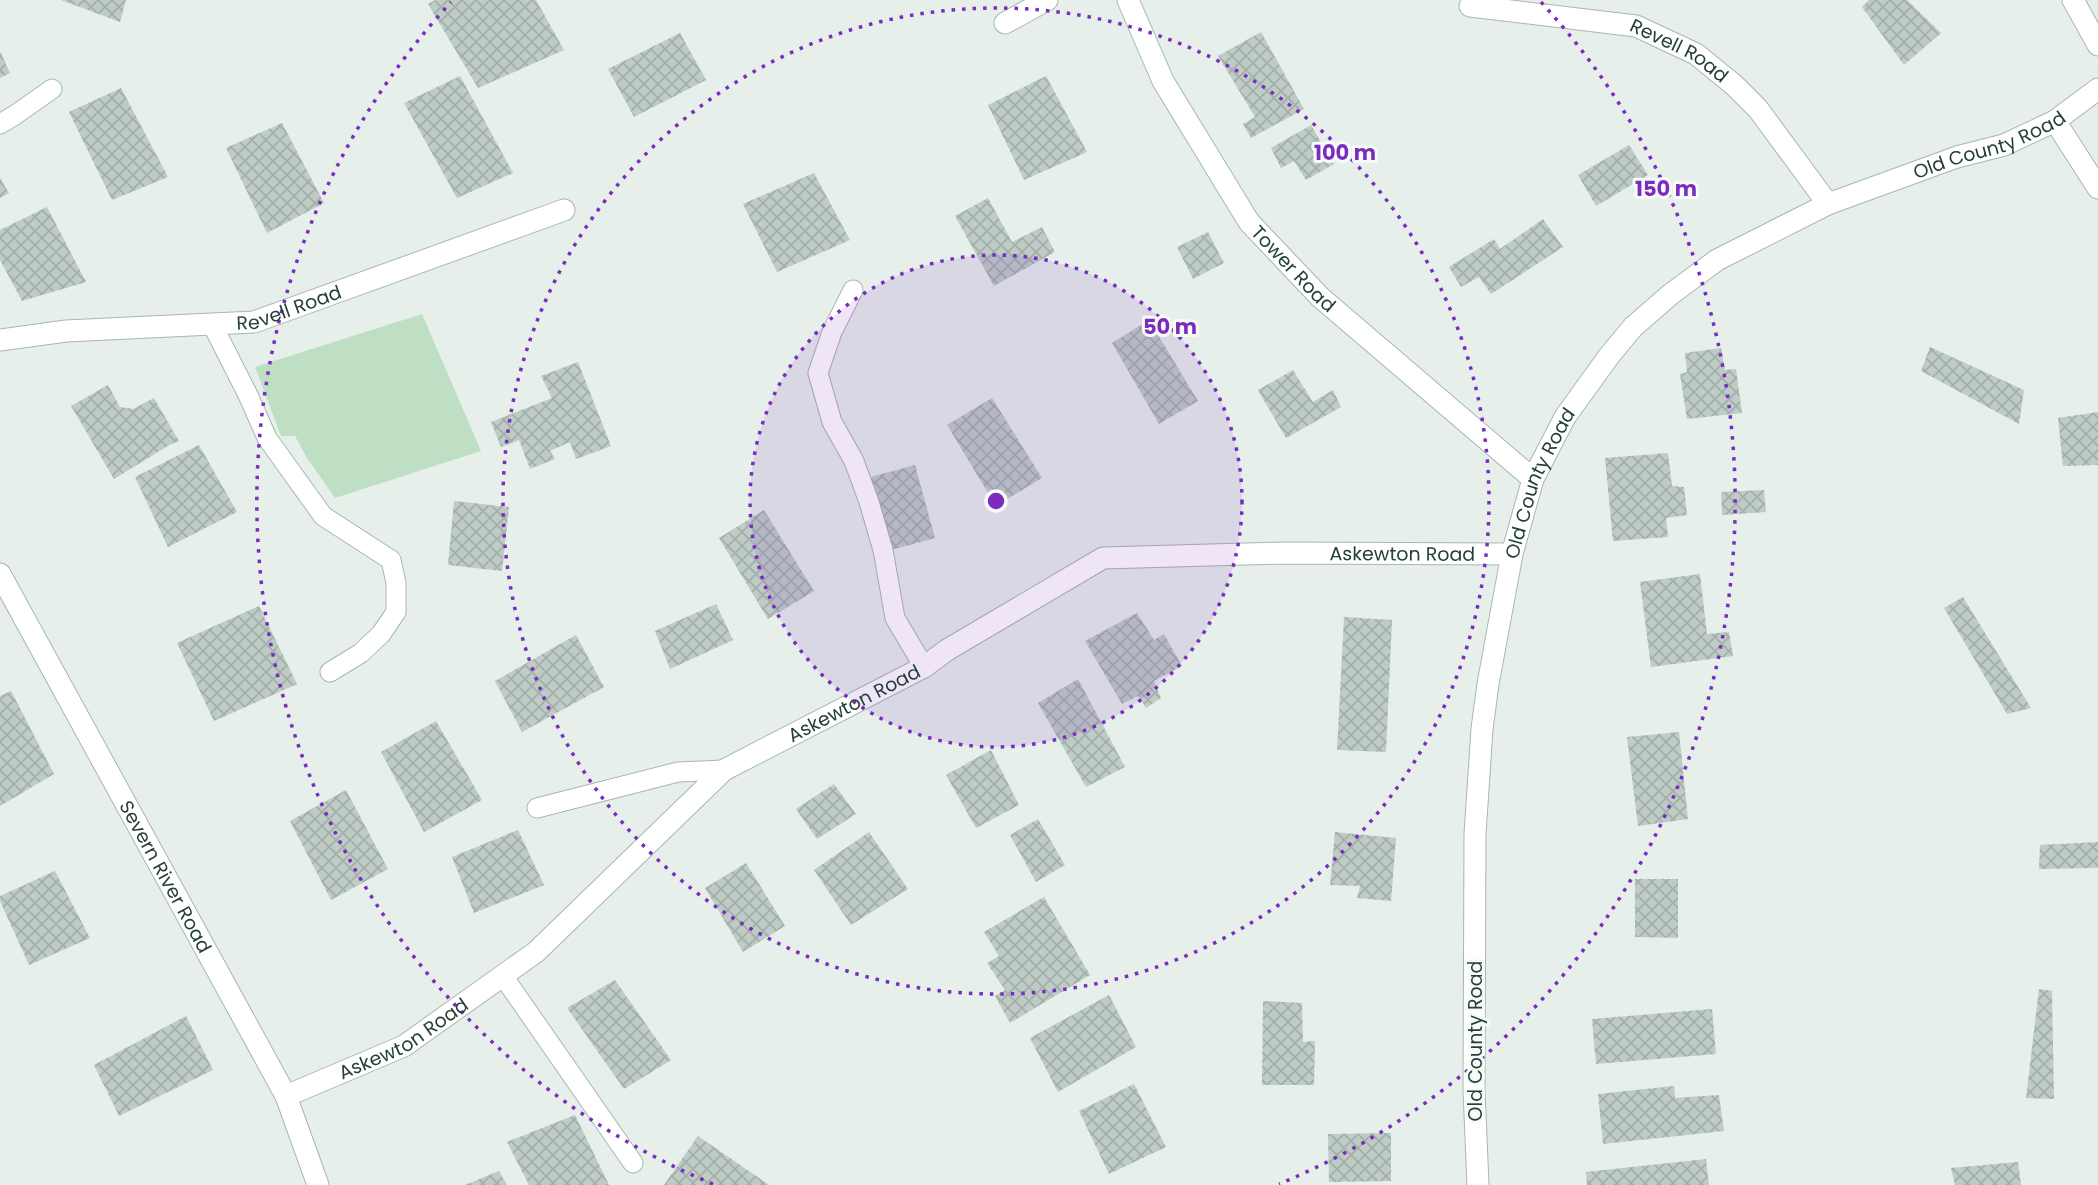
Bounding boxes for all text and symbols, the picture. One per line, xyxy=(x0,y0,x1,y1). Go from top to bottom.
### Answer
street label: Revell Road xyxy=(1626,12,1734,89)
street label: Old County Road xyxy=(1909,104,2071,185)
text: 100 m xyxy=(1314,138,1376,167)
text: 150 m xyxy=(1635,174,1697,203)
street label: Tower Road xyxy=(1245,219,1342,318)
street label: Revell Road xyxy=(236,278,345,336)
text: 50 m xyxy=(1143,312,1197,341)
street label: Old County Road xyxy=(1498,402,1581,562)
centre of rings xyxy=(984,489,1008,513)
street label: Askewton Road xyxy=(1329,540,1475,567)
street label: Askewton Road xyxy=(783,658,925,748)
street label: Severn River Road xyxy=(113,796,218,958)
street label: Old County Road xyxy=(1462,961,1489,1121)
street label: Askewton Road xyxy=(334,991,473,1086)

